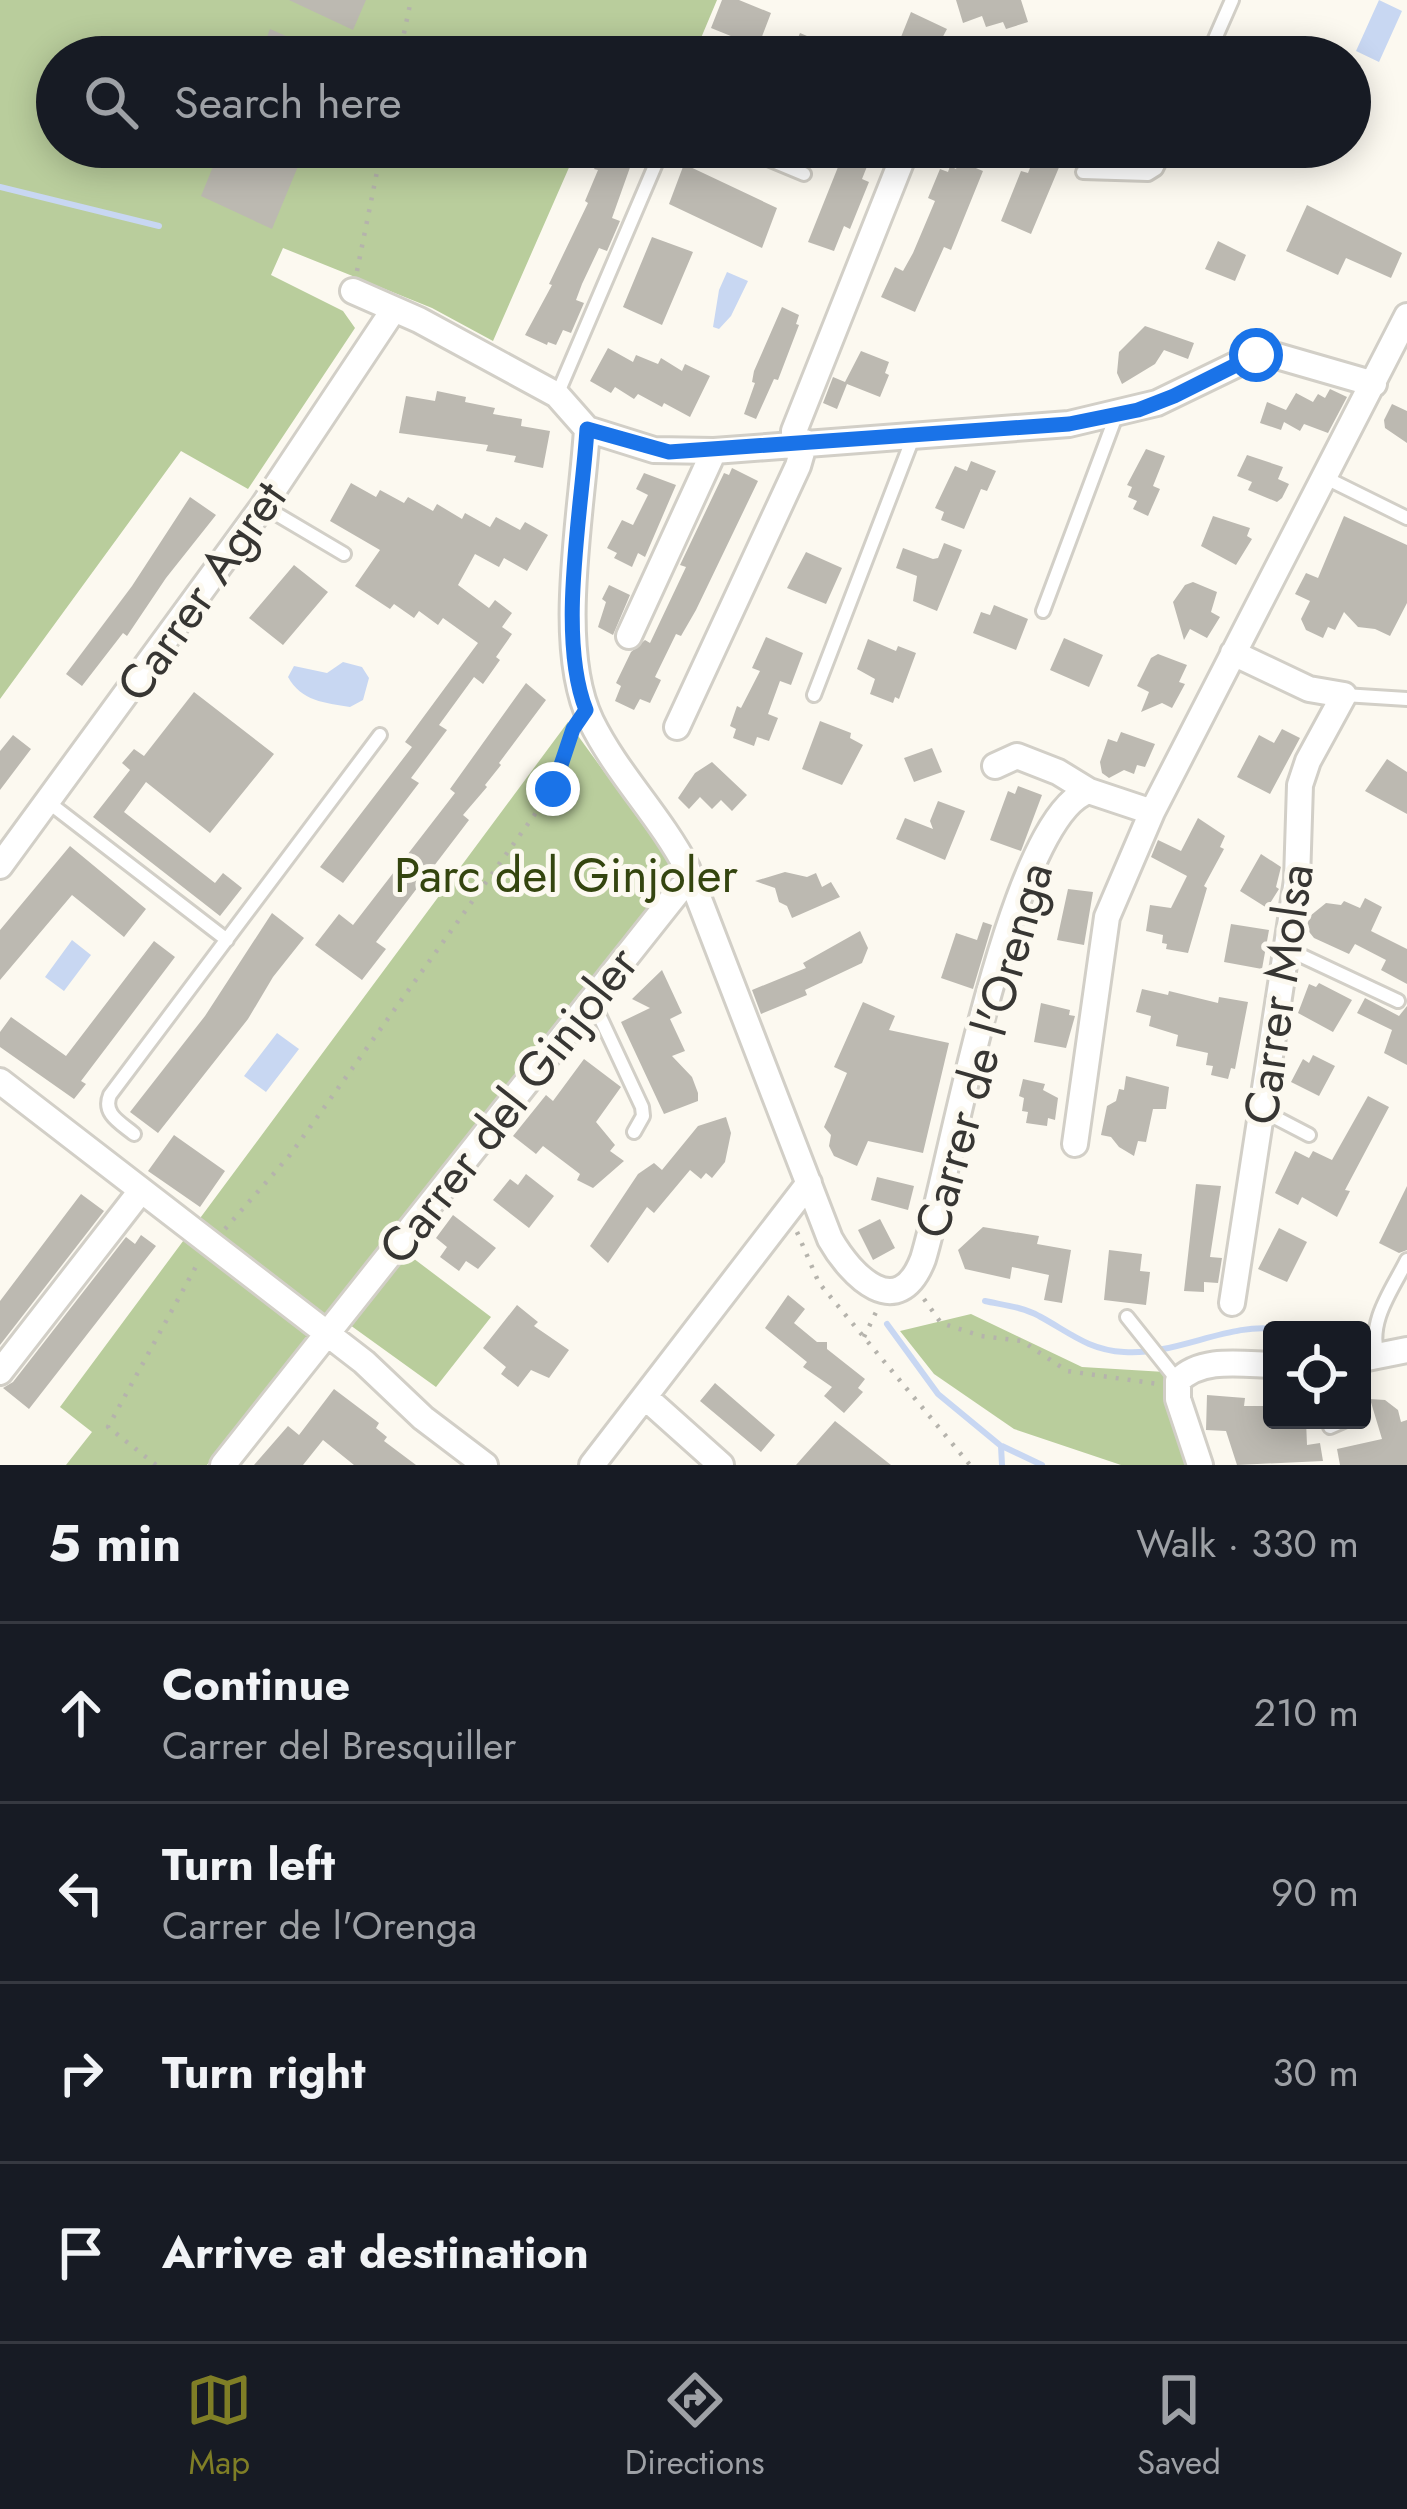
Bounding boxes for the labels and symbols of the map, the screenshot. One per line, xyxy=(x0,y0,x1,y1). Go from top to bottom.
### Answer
route start xyxy=(1229,328,1283,382)
street label: Carrer Agret xyxy=(100,467,303,715)
route end xyxy=(526,762,580,816)
park label: Parc del Ginjoler xyxy=(394,841,738,910)
street label: Carrer de l'Orenga xyxy=(897,854,1070,1246)
street label: Carrer Molsa xyxy=(1226,859,1331,1129)
street label: Carrer del Ginjoler xyxy=(362,931,655,1279)

